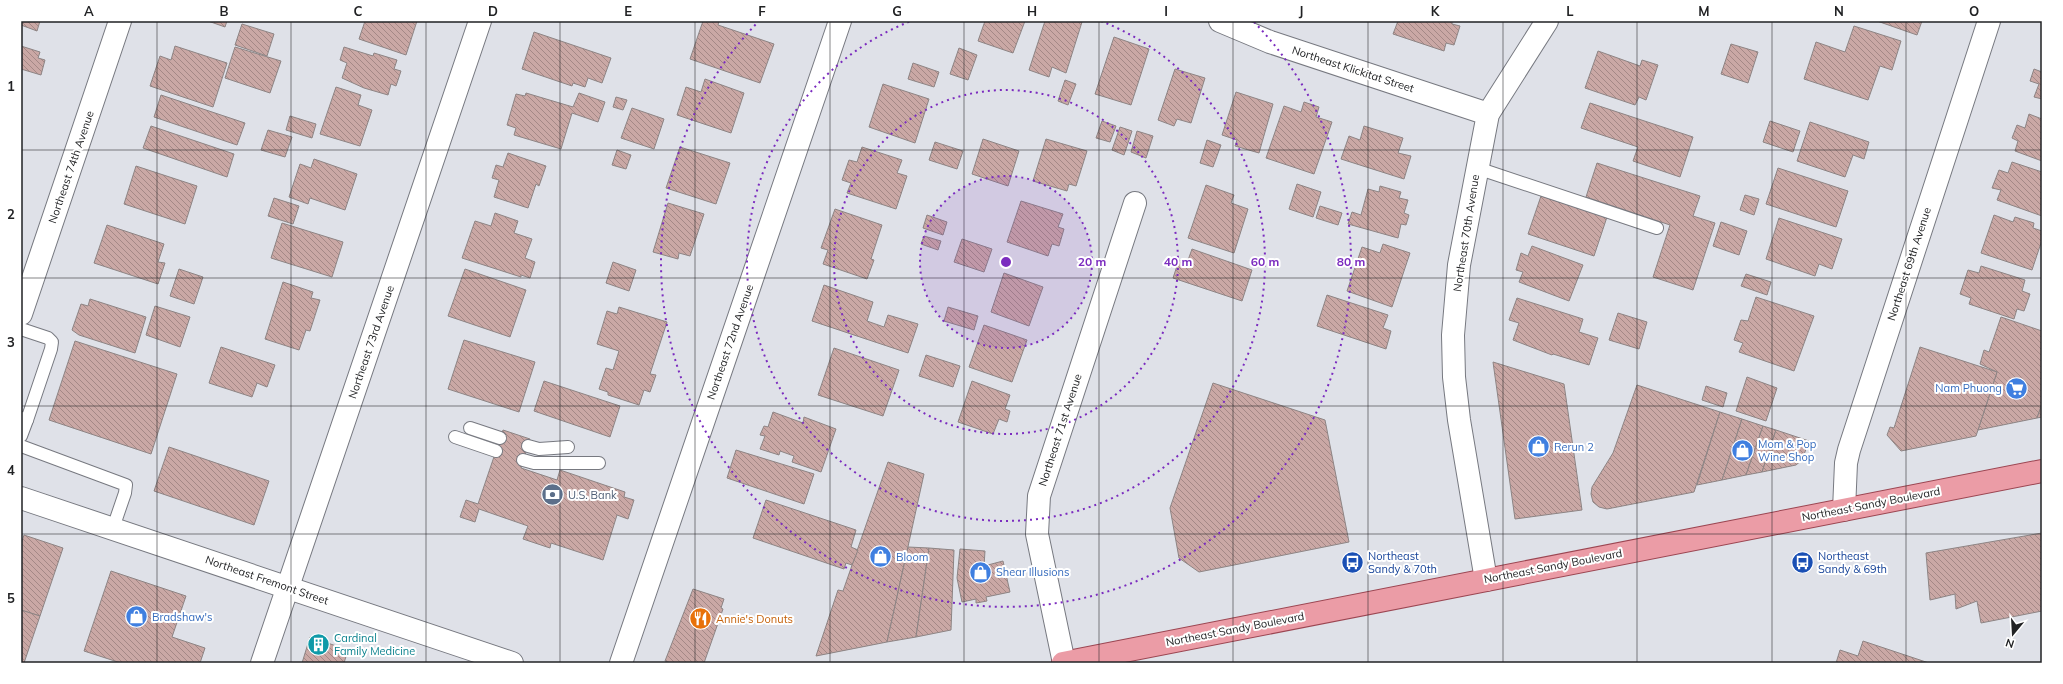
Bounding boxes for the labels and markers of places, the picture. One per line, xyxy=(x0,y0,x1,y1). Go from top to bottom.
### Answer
centre of rings xyxy=(999,255,1013,269)
supermarket icon: Nam Phuong xyxy=(2004,375,2030,401)
place label: Nam Phuong xyxy=(1935,381,2002,395)
shop icon: Rerun 2 xyxy=(1526,434,1552,460)
shop icon: Mom & Pop Wine Shop xyxy=(1730,437,1756,463)
place label: Mom & Pop Wine Shop xyxy=(1758,437,1817,464)
place label: Rerun 2 xyxy=(1554,440,1594,454)
bank icon: U.S. Bank xyxy=(540,482,566,508)
place label: U.S. Bank xyxy=(568,488,617,502)
shop icon: Bloom xyxy=(867,544,893,570)
bus stop icon: Northeast Sandy & 70th xyxy=(1340,549,1366,575)
place label: Northeast Sandy & 70th xyxy=(1368,549,1437,576)
bus stop icon: Northeast Sandy & 69th xyxy=(1789,549,1815,575)
place label: Northeast Sandy & 69th xyxy=(1818,549,1887,576)
place label: Bloom xyxy=(896,550,928,564)
shop icon: Shear Illusions xyxy=(968,559,994,585)
place label: Shear Illusions xyxy=(996,565,1069,579)
shop icon: Bradshaw's xyxy=(124,604,150,630)
restaurant icon: Annie's Donuts xyxy=(688,606,714,632)
place label: Bradshaw's xyxy=(152,610,213,624)
place label: Annie's Donuts xyxy=(716,612,793,626)
building icon: Cardinal Family Medicine xyxy=(306,631,332,657)
place label: Cardinal Family Medicine xyxy=(334,631,415,658)

